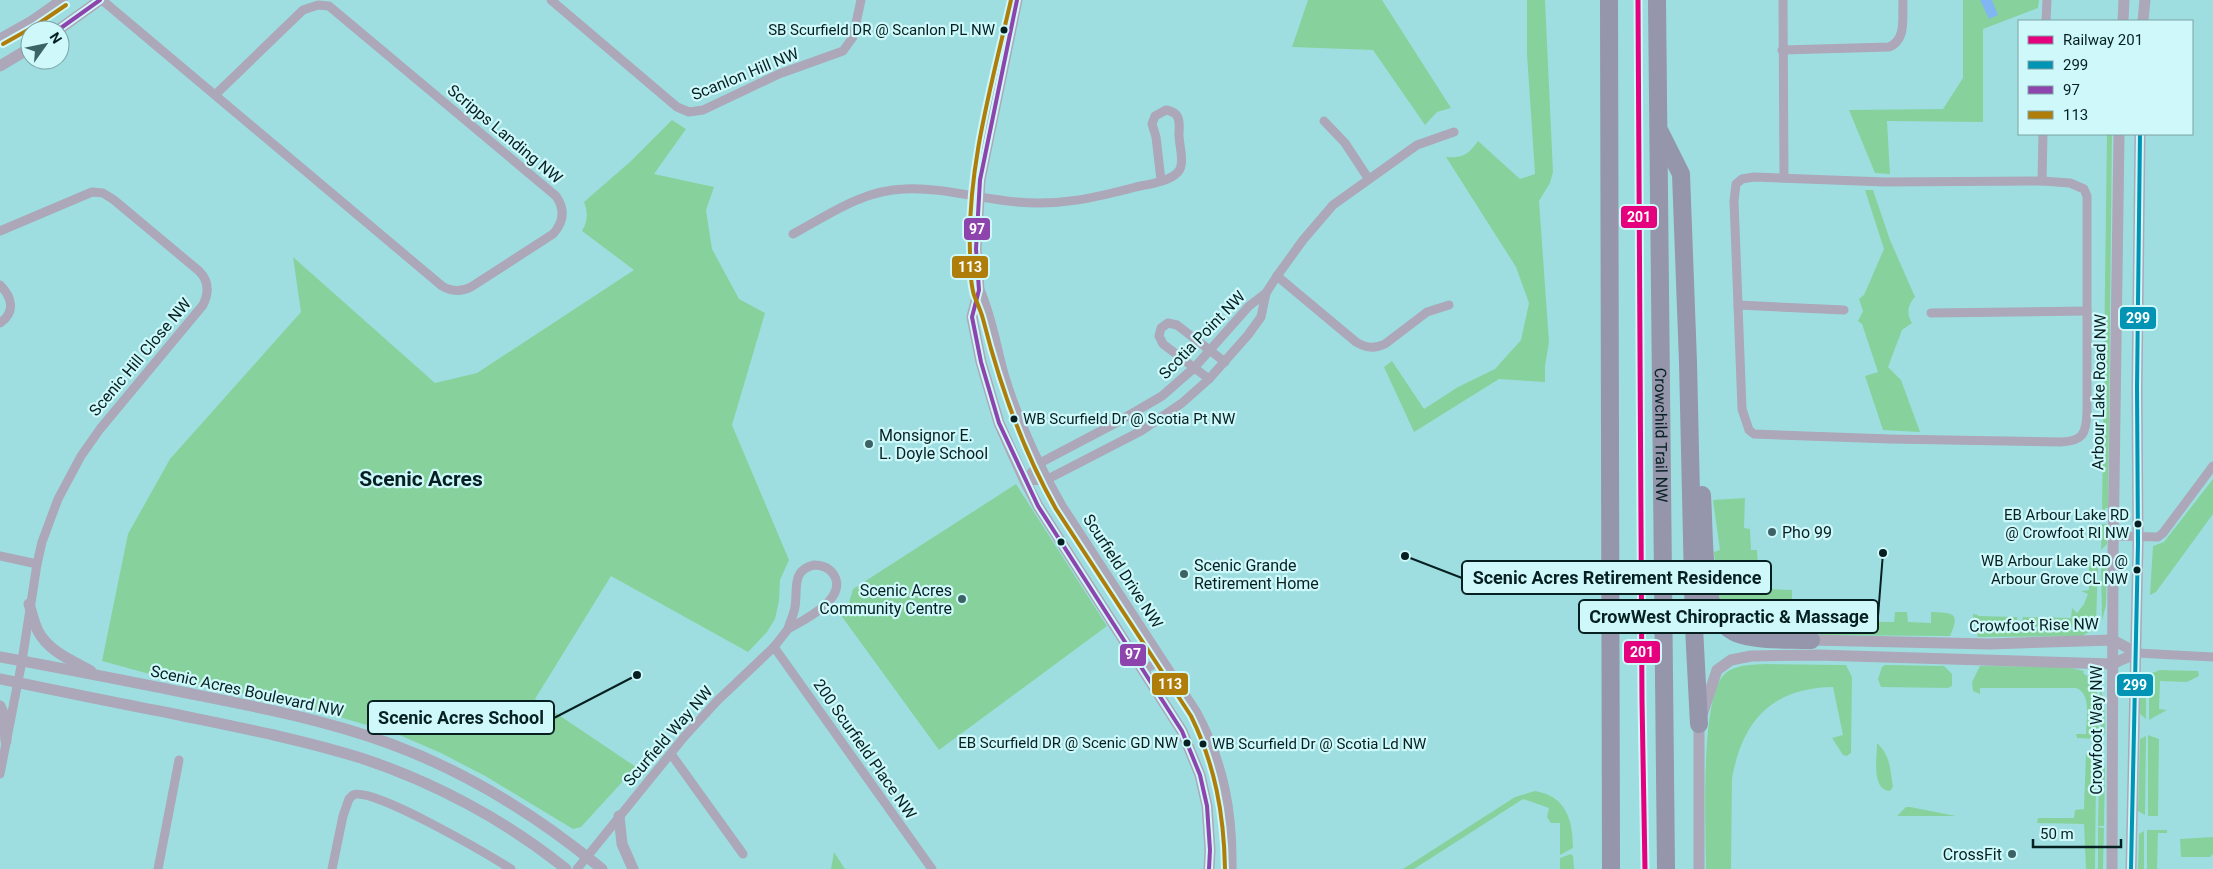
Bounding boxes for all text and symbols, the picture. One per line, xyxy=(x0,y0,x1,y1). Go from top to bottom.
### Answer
north arrow xyxy=(20,20,70,70)
legend xyxy=(2018,20,2193,135)
place label: SB Scurfield DR @ Scanlon PL NW xyxy=(768,21,995,39)
marker: SB Scurfield DR @ Scanlon PL NW xyxy=(999,25,1009,35)
text: N xyxy=(46,29,65,46)
text: Railway 201 xyxy=(2063,31,2143,49)
street label: Scanlon Hill NW xyxy=(689,44,801,104)
text: 299 xyxy=(2063,56,2088,74)
street label: Scripps Landing NW xyxy=(444,80,566,188)
text: 97 xyxy=(2063,81,2080,99)
text: 113 xyxy=(2063,106,2088,124)
line badge: 201 xyxy=(1620,205,1658,229)
text: 201 xyxy=(1627,209,1651,225)
line badge: 97 xyxy=(963,217,991,241)
text: 97 xyxy=(969,221,985,237)
line badge: 113 xyxy=(951,255,989,279)
text: 113 xyxy=(958,259,982,275)
street label: Scotia Point NW xyxy=(1155,287,1249,383)
street label: Scenic Hill Close NW xyxy=(85,294,195,420)
line badge: 299 xyxy=(2119,306,2157,330)
text: 299 xyxy=(2126,310,2150,326)
street label: Arbour Lake Road NW xyxy=(2088,314,2110,470)
street label: Crowchild Trail NW xyxy=(1651,368,1672,502)
place label: WB Scurfield Dr @ Scotia Pt NW xyxy=(1023,410,1235,428)
marker: WB Scurfield Dr @ Scotia Pt NW xyxy=(1009,414,1019,424)
place label: Monsignor E. L. Doyle School xyxy=(879,426,988,463)
marker: Monsignor E. L. Doyle School xyxy=(863,438,875,450)
district label: Scenic Acres xyxy=(359,467,483,491)
place label: EB Arbour Lake RD @ Crowfoot RI NW xyxy=(2004,506,2129,542)
street label: Scurfield Drive NW xyxy=(1079,511,1167,631)
marker: EB Arbour Lake RD @ Crowfoot RI NW xyxy=(2133,519,2143,529)
place label: Pho 99 xyxy=(1782,523,1832,542)
marker: Pho 99 xyxy=(1766,526,1778,538)
unlabelled marker xyxy=(1056,537,1066,547)
place label: WB Arbour Lake RD @ Arbour Grove CL NW xyxy=(1981,552,2128,588)
place label: Scenic Grande Retirement Home xyxy=(1194,556,1319,593)
callout: Scenic Acres Retirement Residence xyxy=(1462,561,1771,594)
marker: WB Arbour Lake RD @ Arbour Grove CL NW xyxy=(2132,565,2142,575)
text: Scenic Acres Retirement Residence xyxy=(1473,567,1762,588)
marker: Scenic Grande Retirement Home xyxy=(1178,568,1190,580)
place label: Scenic Acres Community Centre xyxy=(819,581,952,618)
marker: Scenic Acres Community Centre xyxy=(956,593,968,605)
callout: CrowWest Chiropractic & Massage xyxy=(1579,600,1878,633)
text: CrowWest Chiropractic & Massage xyxy=(1589,606,1869,627)
street label: Crowfoot Rise NW xyxy=(1969,614,2099,636)
line badge: 201 xyxy=(1623,640,1661,664)
line badge: 97 xyxy=(1119,643,1147,667)
text: 201 xyxy=(1630,644,1654,660)
text: 97 xyxy=(1125,646,1141,662)
street label: Scenic Acres Boulevard NW xyxy=(149,661,345,721)
street label: Crowfoot Way NW xyxy=(2087,665,2106,795)
line badge: 113 xyxy=(1151,672,1189,696)
line badge: 299 xyxy=(2116,673,2154,697)
street label: 200 Scurfield Place NW xyxy=(809,675,921,823)
text: 113 xyxy=(1158,676,1182,692)
text: 299 xyxy=(2123,677,2147,693)
street label: Scurfield Way NW xyxy=(619,682,717,790)
callout: Scenic Acres School xyxy=(368,701,554,734)
text: Scenic Acres School xyxy=(378,707,544,728)
place label: EB Scurfield DR @ Scenic GD NW xyxy=(958,734,1178,752)
place label: WB Scurfield Dr @ Scotia Ld NW xyxy=(1212,735,1426,753)
marker: EB Scurfield DR @ Scenic GD NW xyxy=(1182,738,1192,748)
marker: WB Scurfield Dr @ Scotia Ld NW xyxy=(1198,739,1208,749)
scale bar xyxy=(2033,816,2120,848)
text: 50 m xyxy=(2040,825,2074,843)
place label: CrossFit xyxy=(1943,845,2002,864)
marker: CrossFit xyxy=(2006,848,2018,860)

